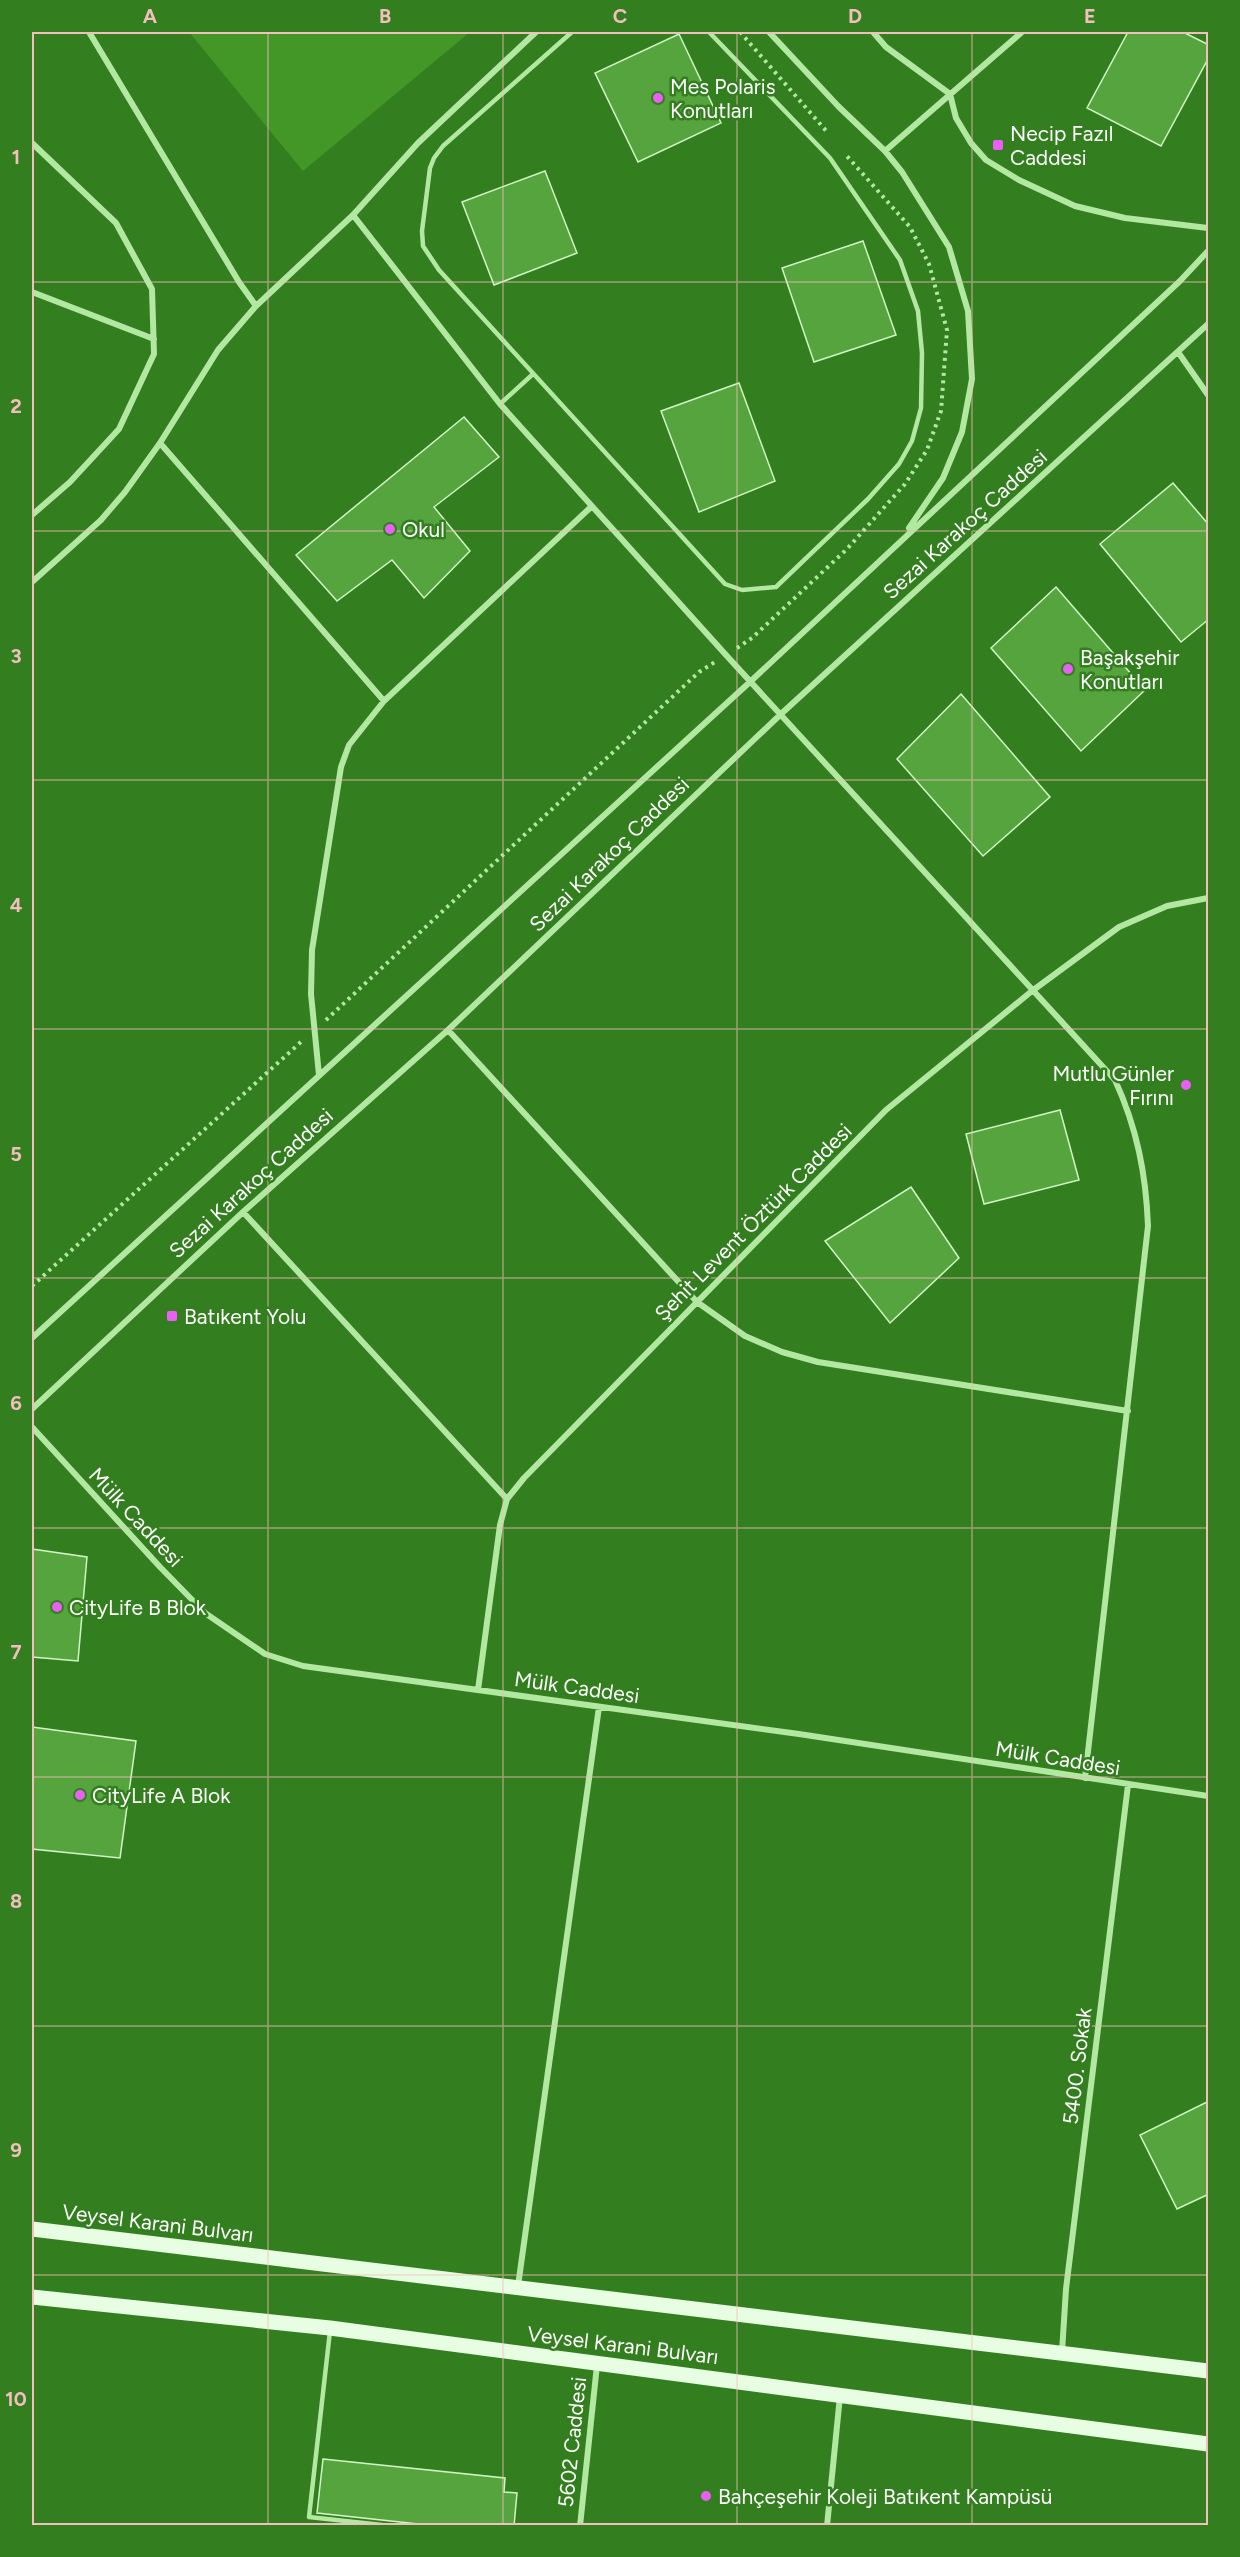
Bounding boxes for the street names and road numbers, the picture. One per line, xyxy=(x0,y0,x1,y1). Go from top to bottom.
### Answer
street label: Sezai Karakoç Caddesi xyxy=(878,444,1052,604)
street label: Sezai Karakoç Caddesi xyxy=(524,771,694,937)
street label: Sezai Karakoç Caddesi xyxy=(164,1103,338,1263)
street label: Şehit Levent Öztürk Caddesi xyxy=(649,1118,857,1326)
street label: Mülk Caddesi xyxy=(84,1462,188,1572)
street label: Mülk Caddesi xyxy=(513,1666,641,1708)
street label: Mülk Caddesi xyxy=(994,1736,1122,1780)
street label: 5400. Sokak xyxy=(1057,2005,1097,2126)
street label: Veysel Karani Bulvarı xyxy=(61,2199,255,2247)
street label: Veysel Karani Bulvarı xyxy=(526,2321,720,2369)
street label: 5602 Caddesi xyxy=(553,2376,591,2508)

